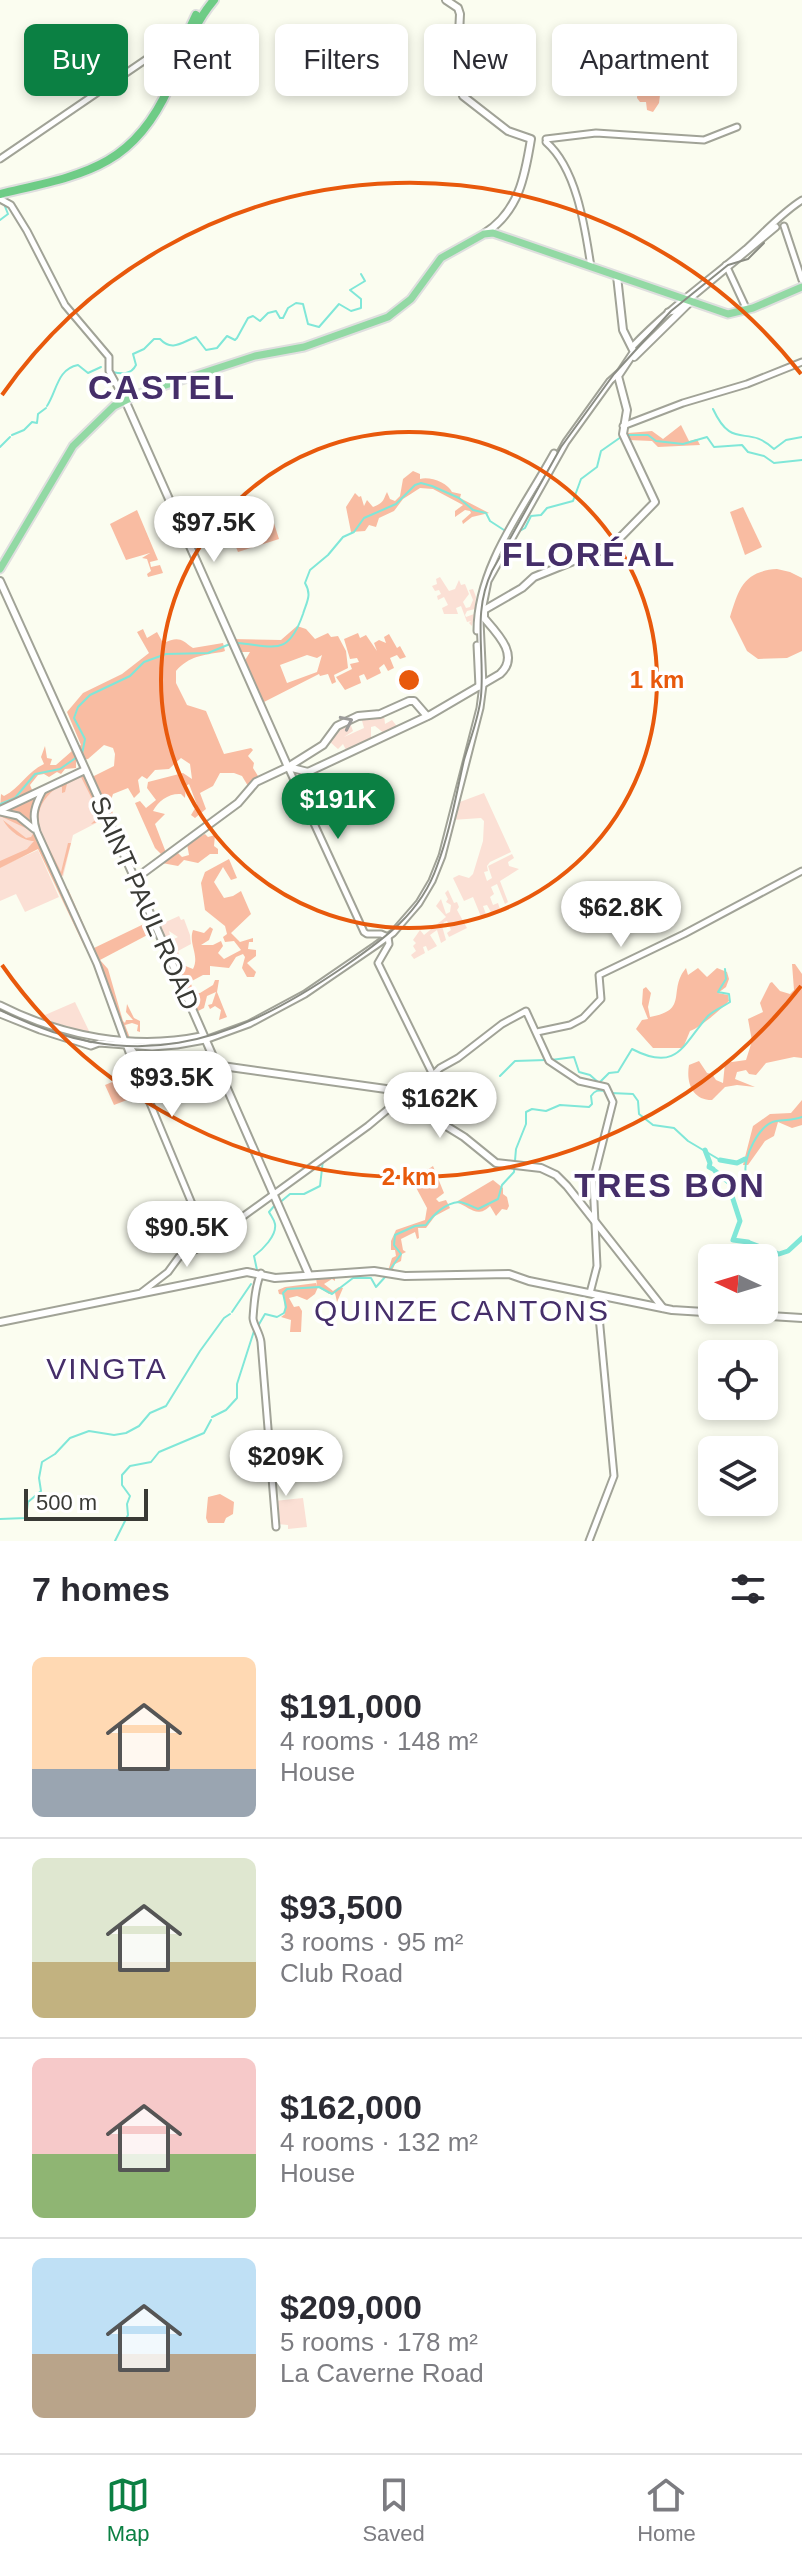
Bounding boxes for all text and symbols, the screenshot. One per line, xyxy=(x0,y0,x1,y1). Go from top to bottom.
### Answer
chip: Buy xyxy=(24,24,128,96)
chip: Rent xyxy=(144,24,259,96)
chip: Filters xyxy=(275,24,408,96)
chip: New xyxy=(424,24,536,96)
chip: Apartment xyxy=(552,24,737,96)
district label: CASTEL xyxy=(88,368,236,406)
pin: $97.5K xyxy=(149,496,279,564)
text: $97.5K xyxy=(172,507,256,537)
district label: FLORÉAL xyxy=(502,535,676,573)
centre of rings xyxy=(395,666,423,694)
text: 1 km xyxy=(630,666,684,693)
one-way arrow xyxy=(339,716,354,731)
pin: $191K xyxy=(282,773,394,841)
text: $191K xyxy=(300,784,376,814)
street label: SAINT PAUL ROAD xyxy=(84,792,206,1014)
pin: $62.8K xyxy=(556,881,686,949)
text: $62.8K xyxy=(579,892,663,922)
pin: $93.5K xyxy=(107,1051,237,1119)
text: $93.5K xyxy=(130,1062,214,1092)
pin: $162K xyxy=(384,1072,496,1140)
text: $162K xyxy=(402,1083,478,1113)
text: 2 km xyxy=(382,1163,436,1190)
district label: TRES BON xyxy=(574,1166,766,1204)
pin: $90.5K xyxy=(122,1201,252,1269)
text: $90.5K xyxy=(145,1212,229,1242)
north arrow xyxy=(698,1244,778,1324)
map controls xyxy=(698,1244,778,1516)
district label: QUINZE CANTONS xyxy=(314,1294,610,1327)
button: locate xyxy=(698,1340,778,1420)
district label: VINGTA xyxy=(46,1352,168,1385)
pin: $209K xyxy=(230,1430,342,1498)
button: layers xyxy=(698,1436,778,1516)
text: $209K xyxy=(248,1441,324,1471)
scale bar xyxy=(24,1485,148,1521)
text: 500 m xyxy=(36,1490,97,1515)
icon: filters xyxy=(726,1567,770,1611)
text: 7 homes xyxy=(32,1570,170,1608)
text: $191,000 xyxy=(280,1687,422,1725)
icon: home xyxy=(96,1689,192,1785)
text: 4 rooms · 148 m² xyxy=(280,1726,478,1756)
text: House xyxy=(280,1757,355,1787)
text: $93,500 xyxy=(280,1888,403,1926)
icon: home xyxy=(96,1890,192,1986)
text: 3 rooms · 95 m² xyxy=(280,1927,464,1957)
text: Club Road xyxy=(280,1958,403,1988)
text: $162,000 xyxy=(280,2088,422,2126)
icon: home xyxy=(96,2090,192,2186)
text: 4 rooms · 132 m² xyxy=(280,2127,478,2157)
text: House xyxy=(280,2158,355,2188)
text: $209,000 xyxy=(280,2288,422,2326)
icon: home xyxy=(96,2290,192,2386)
text: 5 rooms · 178 m² xyxy=(280,2327,478,2357)
text: La Caverne Road xyxy=(280,2358,484,2388)
tab: Map xyxy=(106,2473,150,2547)
tab: Saved xyxy=(362,2473,425,2547)
tab: Home xyxy=(637,2473,696,2547)

